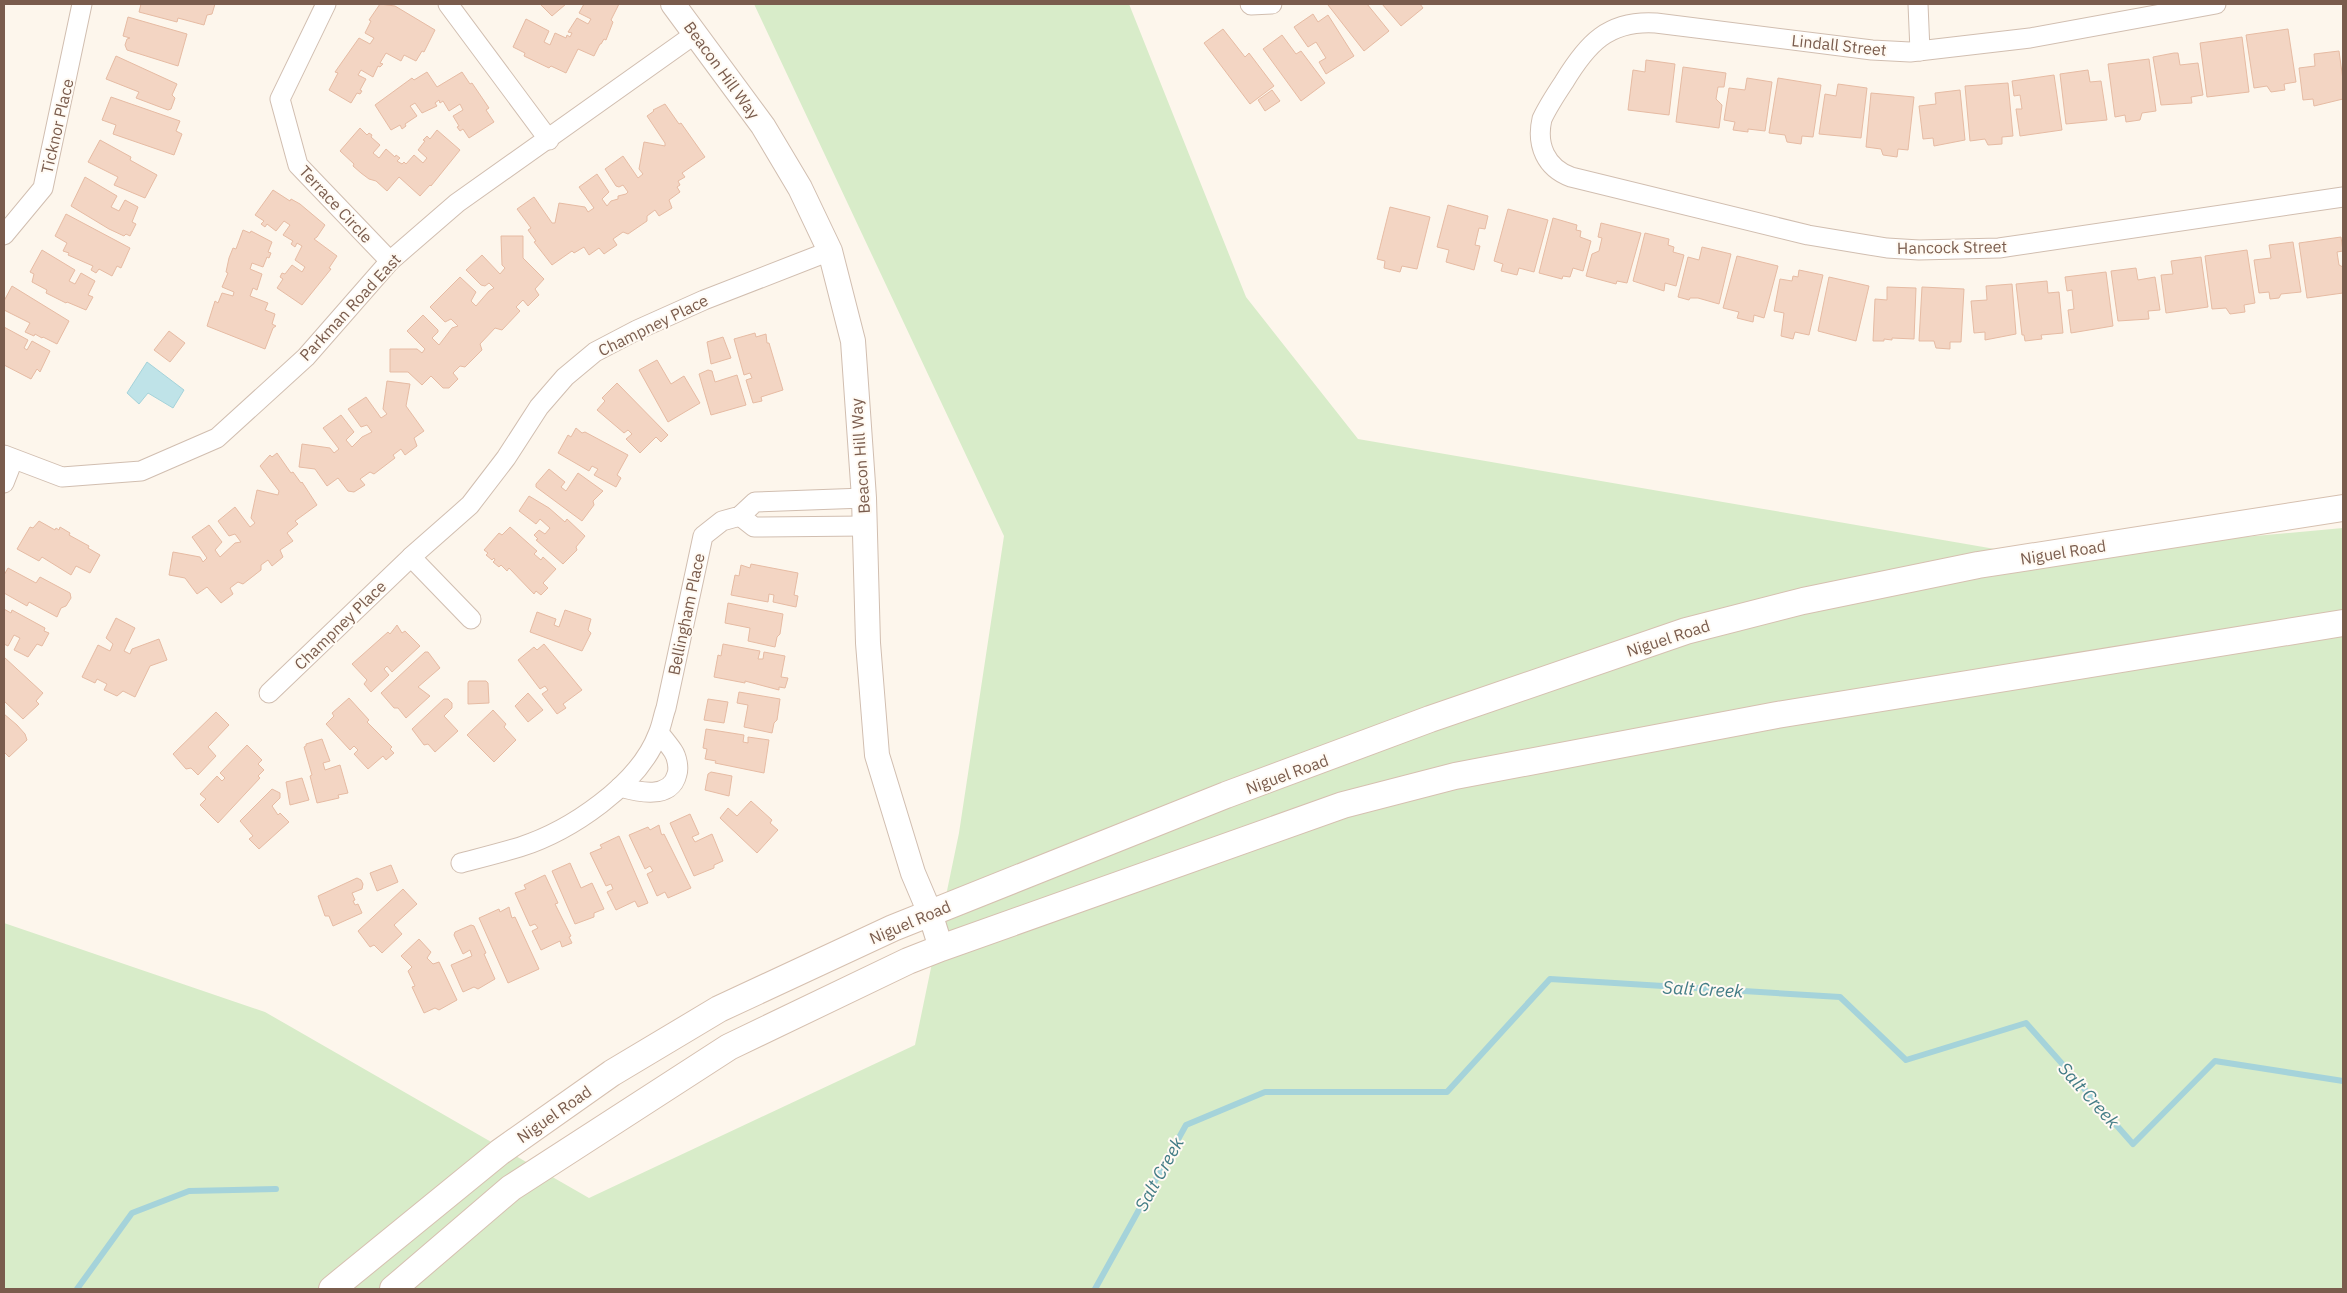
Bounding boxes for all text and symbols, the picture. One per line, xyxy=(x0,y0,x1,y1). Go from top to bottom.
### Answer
street label: Beacon Hill Way xyxy=(680,17,764,123)
street label: Lindall Street xyxy=(1791,30,1887,60)
street label: Ticknor Place xyxy=(36,76,78,175)
street label: Terrace Circle xyxy=(295,161,377,247)
street label: Hancock Street xyxy=(1897,236,2007,258)
street label: Parkman Road East xyxy=(295,249,405,365)
street label: Champney Place xyxy=(595,290,711,360)
street label: Beacon Hill Way xyxy=(846,398,874,514)
street label: Niguel Road xyxy=(2019,535,2107,569)
street label: Bellingham Place xyxy=(663,551,709,677)
street label: Champney Place xyxy=(290,576,390,674)
street label: Niguel Road xyxy=(1624,615,1712,661)
street label: Niguel Road xyxy=(1243,750,1331,798)
street label: Niguel Road xyxy=(866,896,954,948)
water label: Salt Creek xyxy=(1662,975,1745,1003)
water label: Salt Creek xyxy=(2053,1057,2125,1133)
street label: Niguel Road xyxy=(513,1081,595,1147)
water label: Salt Creek xyxy=(1129,1133,1189,1215)

